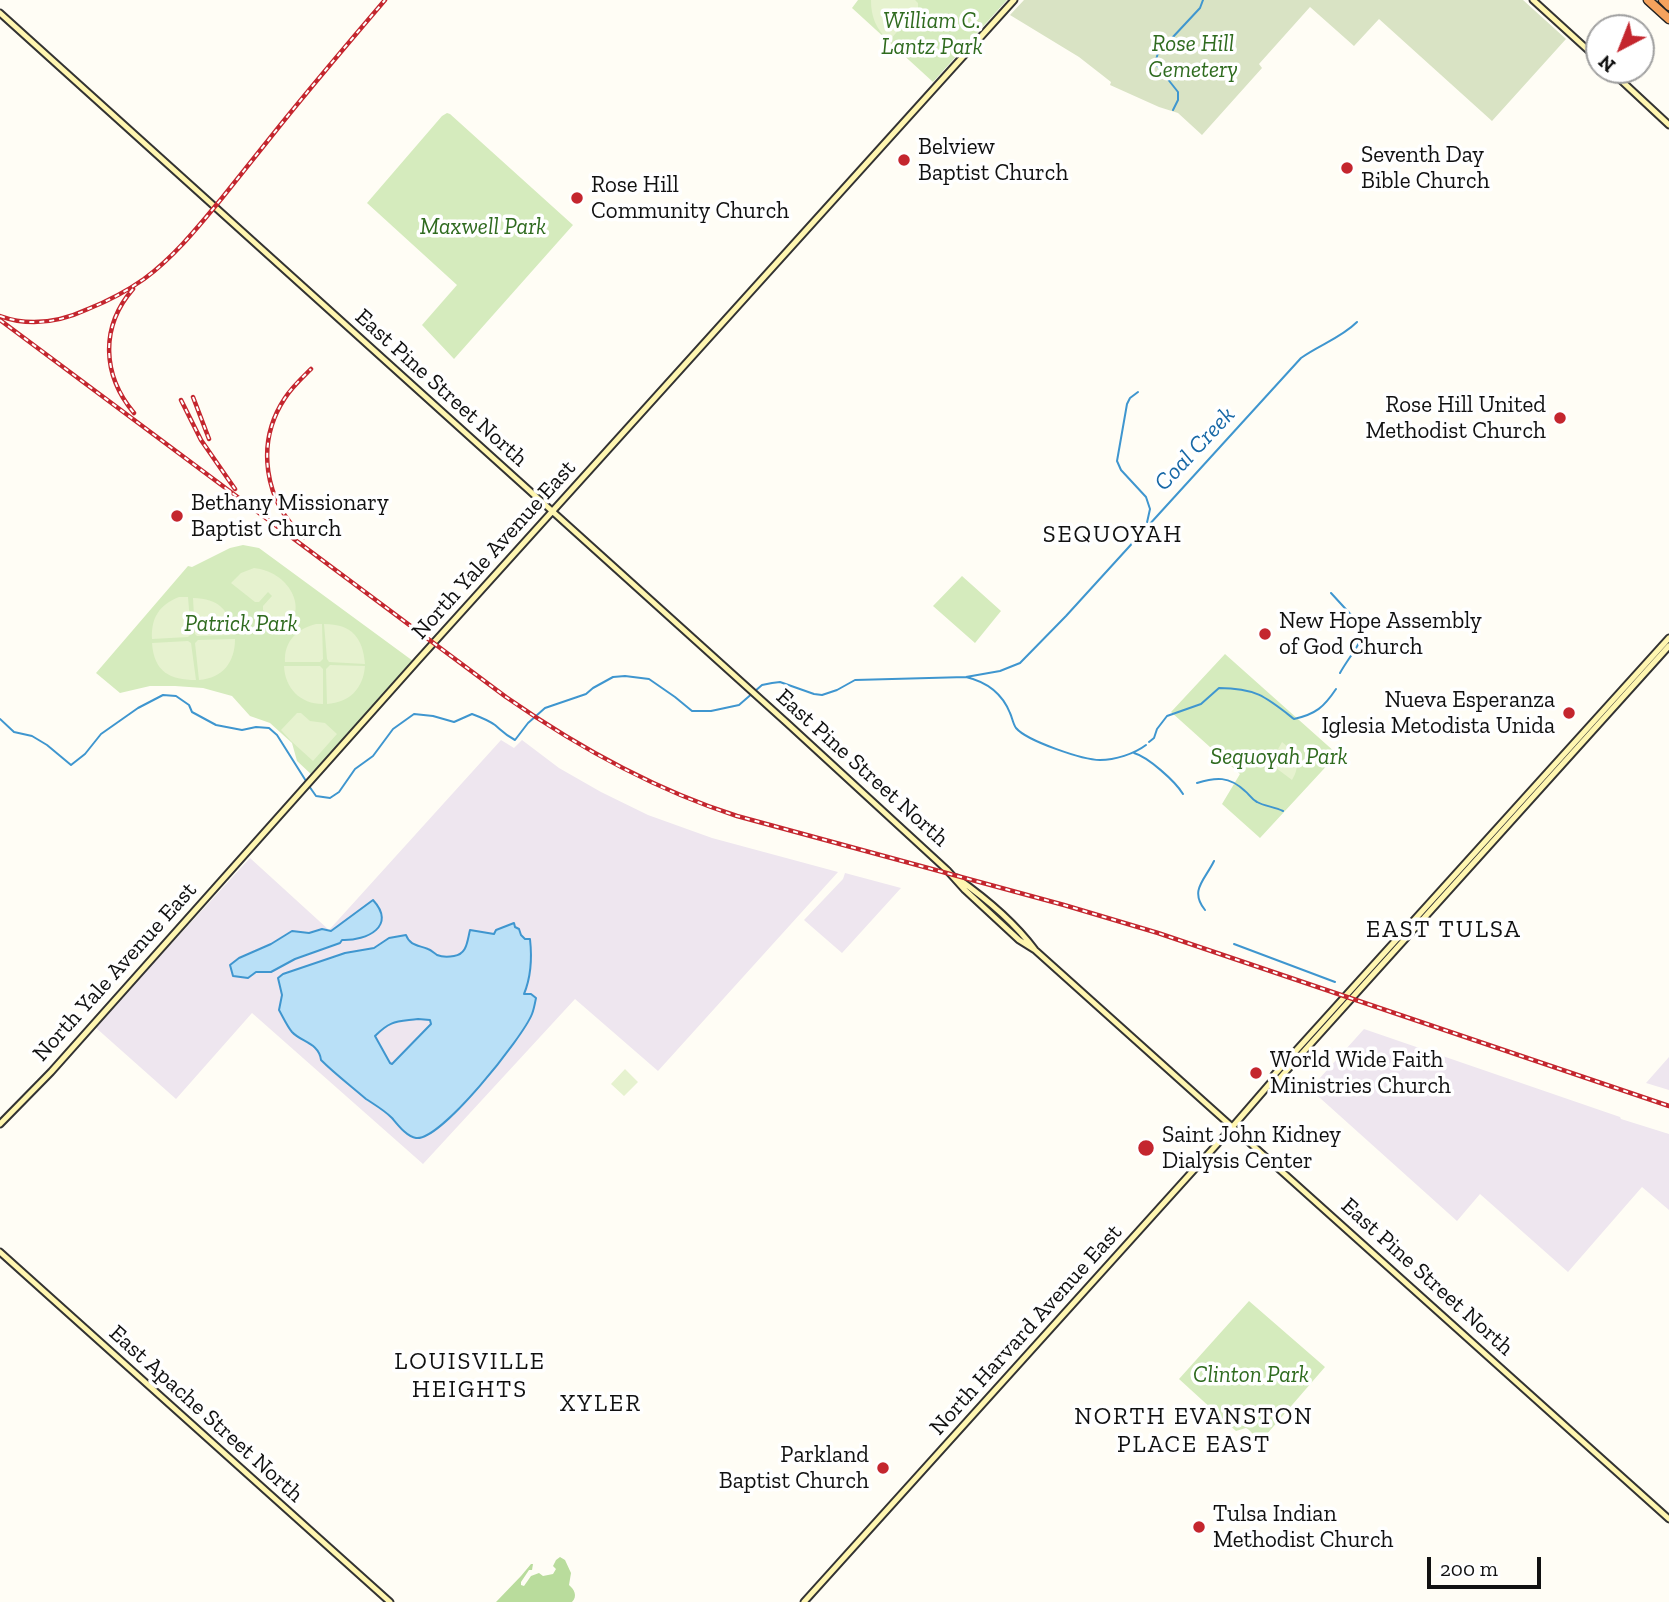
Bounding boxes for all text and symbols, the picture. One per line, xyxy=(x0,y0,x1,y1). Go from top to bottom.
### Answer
park label: William C. Lantz Park xyxy=(881,7,983,61)
north arrow xyxy=(1585,14,1655,84)
park label: Rose Hill Cemetery xyxy=(1148,30,1238,84)
text: N xyxy=(1594,50,1620,77)
place label: Belview Baptist Church xyxy=(918,133,1068,187)
place label: Seventh Day Bible Church xyxy=(1361,141,1490,195)
marker: Belview Baptist Church xyxy=(896,152,912,168)
marker: Seventh Day Bible Church xyxy=(1339,160,1355,176)
place label: Rose Hill Community Church xyxy=(591,171,789,225)
marker: Rose Hill Community Church xyxy=(569,190,585,206)
park label: Maxwell Park xyxy=(420,213,546,241)
street label: East Pine Street North xyxy=(349,303,533,473)
place label: Rose Hill United Methodist Church xyxy=(1366,391,1546,445)
water label: Coal Creek xyxy=(1149,401,1241,497)
marker: Rose Hill United Methodist Church xyxy=(1552,410,1568,426)
street label: North Yale Avenue East xyxy=(406,455,582,645)
place label: Bethany Missionary Baptist Church xyxy=(191,489,389,543)
marker: Bethany Missionary Baptist Church xyxy=(169,508,185,524)
district label: SEQUOYAH xyxy=(1044,521,1182,549)
place label: New Hope Assembly of God Church xyxy=(1279,607,1482,661)
park label: Patrick Park xyxy=(184,610,298,638)
marker: New Hope Assembly of God Church xyxy=(1257,626,1273,642)
street label: East Pine Street North xyxy=(770,683,954,853)
place label: Nueva Esperanza Iglesia Metodista Unida xyxy=(1322,686,1555,740)
marker: Nueva Esperanza Iglesia Metodista Unida xyxy=(1561,705,1577,721)
park label: Sequoyah Park xyxy=(1210,743,1348,771)
street label: North Yale Avenue East xyxy=(27,877,203,1067)
district label: EAST TULSA xyxy=(1367,916,1521,944)
place label: World Wide Faith Ministries Church xyxy=(1270,1046,1451,1100)
marker: World Wide Faith Ministries Church xyxy=(1248,1065,1264,1081)
place label: Saint John Kidney Dialysis Center xyxy=(1162,1121,1341,1175)
marker: Saint John Kidney Dialysis Center xyxy=(1136,1138,1156,1158)
street label: East Pine Street North xyxy=(1335,1192,1519,1362)
street label: North Harvard Avenue East xyxy=(924,1219,1128,1441)
street label: East Apache Street North xyxy=(103,1320,309,1508)
district label: LOUISVILLE HEIGHTS xyxy=(395,1348,545,1404)
park label: Clinton Park xyxy=(1193,1361,1309,1389)
district label: XYLER xyxy=(561,1390,641,1418)
district label: NORTH EVANSTON PLACE EAST xyxy=(1076,1403,1312,1459)
place label: Parkland Baptist Church xyxy=(719,1441,869,1495)
marker: Parkland Baptist Church xyxy=(875,1460,891,1476)
place label: Tulsa Indian Methodist Church xyxy=(1213,1500,1393,1554)
marker: Tulsa Indian Methodist Church xyxy=(1191,1519,1207,1535)
scale bar xyxy=(1431,1542,1545,1586)
text: 200 m xyxy=(1440,1556,1498,1581)

